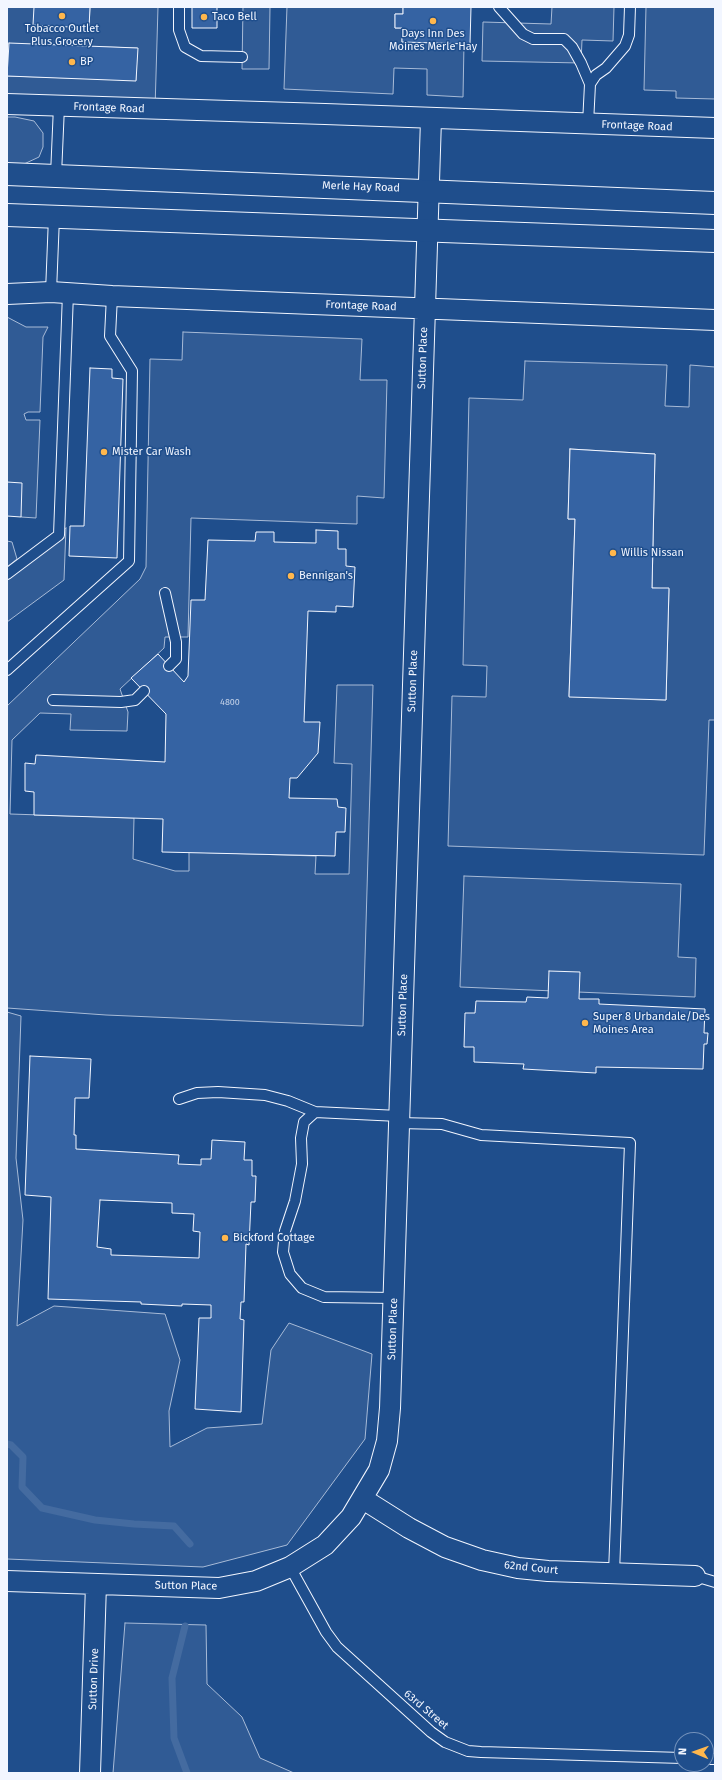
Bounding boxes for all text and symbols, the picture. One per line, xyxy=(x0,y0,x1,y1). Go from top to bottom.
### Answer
place label: Taco Bell xyxy=(212,10,257,24)
marker: Tobacco Outlet Plus Grocery xyxy=(57,11,67,21)
marker: Taco Bell xyxy=(199,12,209,22)
marker: Days Inn Des Moines Merle Hay xyxy=(428,16,438,26)
place label: Tobacco Outlet Plus Grocery xyxy=(25,22,99,48)
place label: Days Inn Des Moines Merle Hay xyxy=(389,27,477,53)
place label: BP xyxy=(80,55,93,69)
marker: BP xyxy=(67,57,77,67)
street label: Frontage Road xyxy=(73,100,145,116)
street label: Frontage Road xyxy=(601,118,673,134)
street label: Merle Hay Road xyxy=(322,179,400,195)
street label: Frontage Road xyxy=(325,298,397,314)
street label: Sutton Place xyxy=(415,327,431,389)
place label: Mister Car Wash xyxy=(112,445,191,459)
marker: Mister Car Wash xyxy=(99,447,109,457)
place label: Willis Nissan xyxy=(621,546,684,560)
marker: Willis Nissan xyxy=(608,548,618,558)
place label: Bennigan's xyxy=(299,569,353,583)
marker: Bennigan's xyxy=(286,571,296,581)
street label: Sutton Place xyxy=(405,650,421,712)
house number: 4800 xyxy=(220,697,240,707)
street label: Sutton Place xyxy=(395,974,411,1036)
place label: Super 8 Urbandale/Des Moines Area xyxy=(593,1010,710,1036)
marker: Super 8 Urbandale/Des Moines Area xyxy=(580,1018,590,1028)
place label: Bickford Cottage xyxy=(233,1231,315,1245)
marker: Bickford Cottage xyxy=(220,1233,230,1243)
street label: Sutton Place xyxy=(385,1298,401,1360)
street label: 62nd Court xyxy=(503,1559,559,1577)
street label: Sutton Place xyxy=(155,1579,217,1593)
street label: Sutton Drive xyxy=(86,1648,102,1710)
street label: 63rd Street xyxy=(401,1687,451,1733)
north arrow xyxy=(674,1732,714,1772)
text: N xyxy=(676,1748,689,1755)

